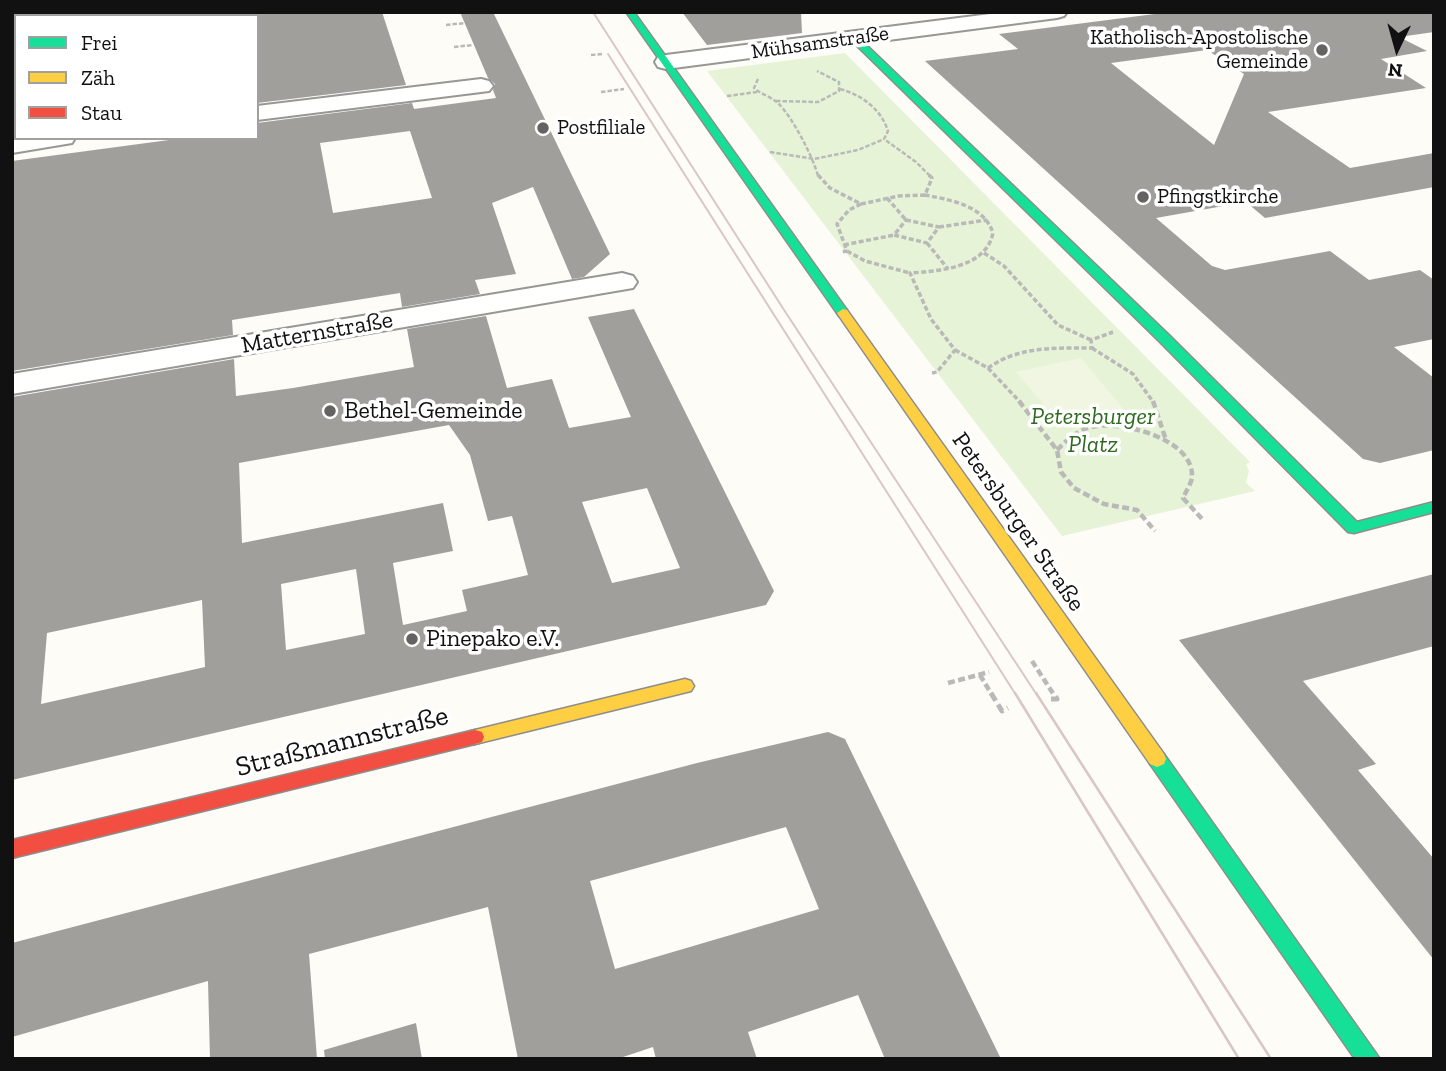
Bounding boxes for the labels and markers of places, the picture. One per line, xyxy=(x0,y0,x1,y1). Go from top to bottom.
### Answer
place label: Katholisch-Apostolische Gemeinde xyxy=(1090,25,1308,75)
marker: Katholisch-Apostolische Gemeinde xyxy=(1314,42,1330,58)
place label: Postfiliale xyxy=(557,115,645,141)
marker: Postfiliale xyxy=(535,120,551,136)
place label: Pfingstkirche xyxy=(1157,184,1278,210)
marker: Pfingstkirche xyxy=(1135,189,1151,205)
place label: Bethel-Gemeinde xyxy=(344,397,523,425)
marker: Bethel-Gemeinde xyxy=(322,403,338,419)
place label: Pinepako e.V. xyxy=(426,625,559,653)
marker: Pinepako e.V. xyxy=(404,631,420,647)

